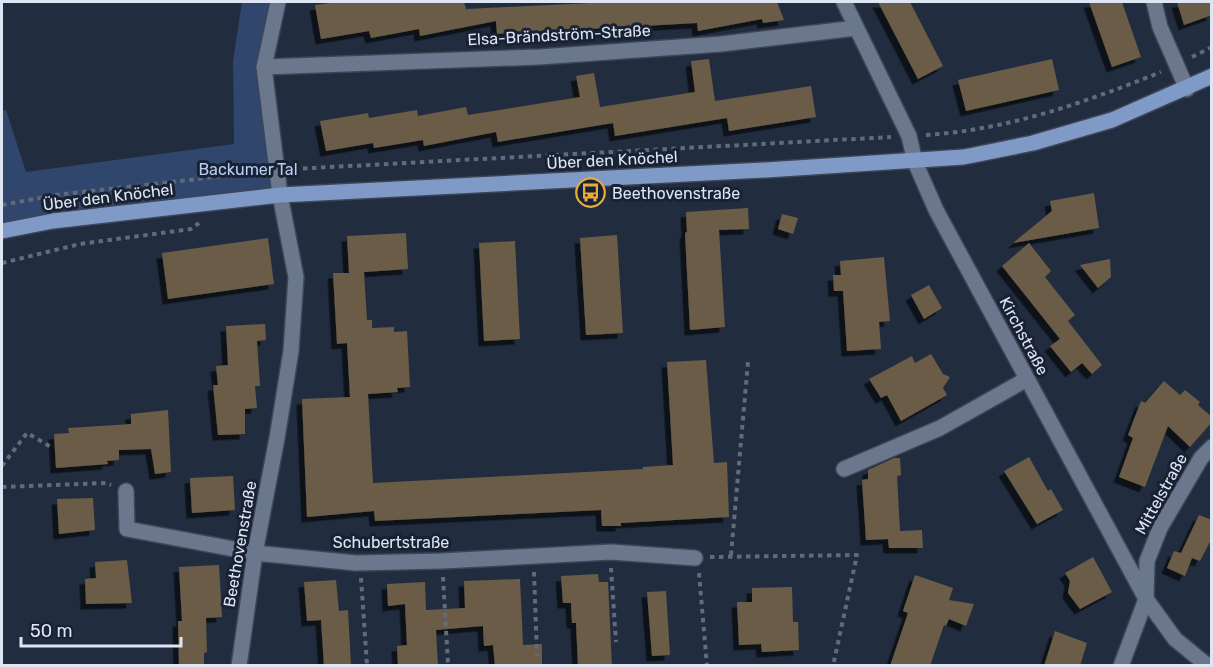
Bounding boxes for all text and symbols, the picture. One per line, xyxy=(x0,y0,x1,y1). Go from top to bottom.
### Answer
street label: Elsa-Brändström-Straße xyxy=(467,21,651,49)
street label: Über den Knöchel xyxy=(546,147,678,173)
park label: Backumer Tal xyxy=(198,160,298,179)
bus stop icon: Beethovenstraße xyxy=(575,177,607,209)
street label: Über den Knöchel xyxy=(42,180,174,214)
place label: Beethovenstraße xyxy=(612,184,740,203)
street label: Kirchstraße xyxy=(996,294,1052,378)
street label: Mittelstraße xyxy=(1131,450,1191,538)
street label: Beethovenstraße xyxy=(220,479,260,609)
street label: Schubertstraße xyxy=(333,533,449,552)
scale bar xyxy=(21,610,182,648)
text: 50 m xyxy=(30,620,73,642)

